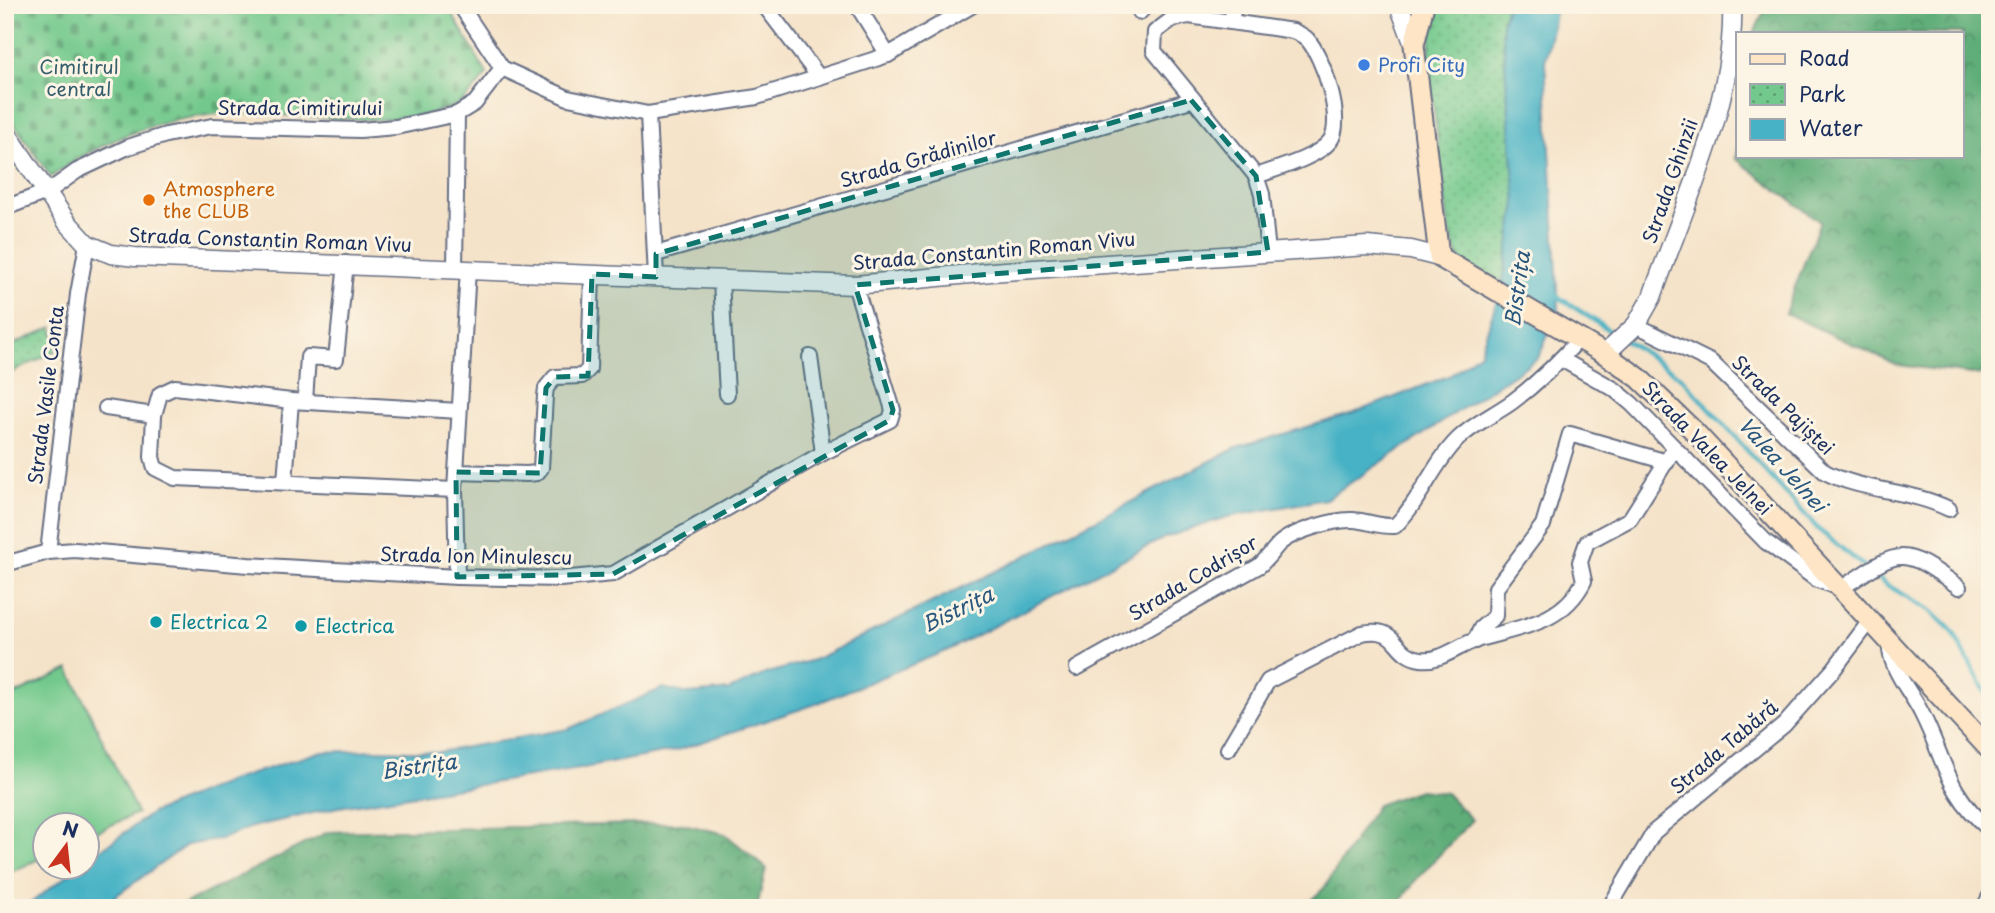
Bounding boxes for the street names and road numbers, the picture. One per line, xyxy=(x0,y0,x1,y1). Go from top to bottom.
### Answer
street label: Strada Cimitirului xyxy=(217,93,383,121)
street label: Strada Ghinzii xyxy=(1635,114,1704,247)
street label: Strada Grădinilor xyxy=(836,122,999,194)
street label: Strada Constantin Roman Vivu xyxy=(128,220,412,258)
street label: Strada Constantin Roman Vivu xyxy=(851,224,1136,276)
street label: Strada Vasile Conta xyxy=(20,304,70,486)
street label: Strada Pajiștei xyxy=(1726,348,1841,461)
street label: Strada Valea Jelnei xyxy=(1636,374,1779,521)
street label: Strada Codrișor xyxy=(1123,527,1262,627)
street label: Strada Ion Minulescu xyxy=(380,539,573,571)
street label: Strada Tabără xyxy=(1663,693,1783,800)

